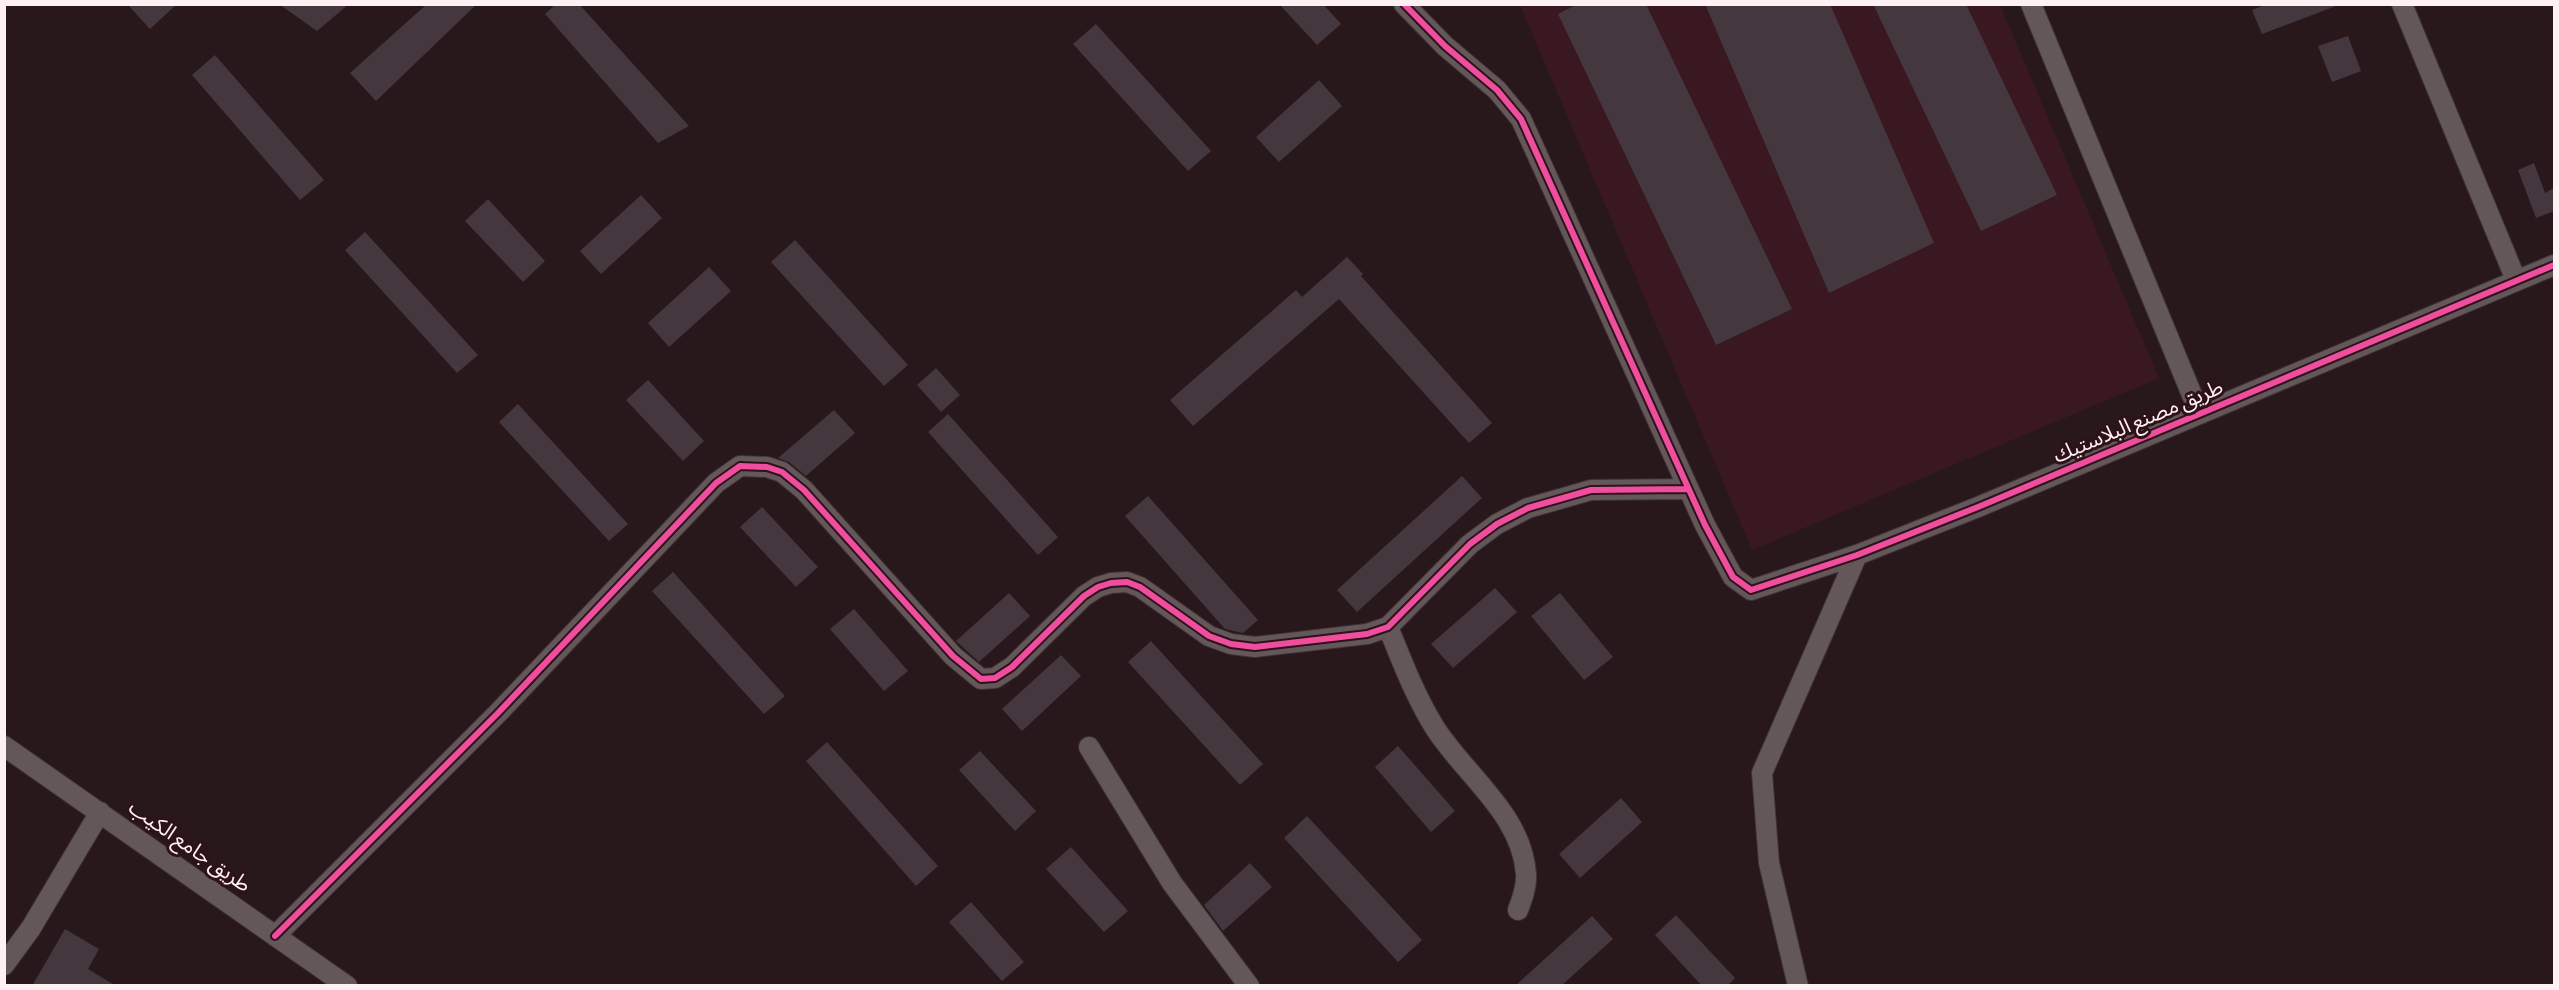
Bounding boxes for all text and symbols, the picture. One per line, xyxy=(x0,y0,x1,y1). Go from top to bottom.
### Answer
street label: طريق مصنع البلاستيك xyxy=(2049,373,2228,470)
street label: طريق جامع الكيب xyxy=(123,794,256,899)

